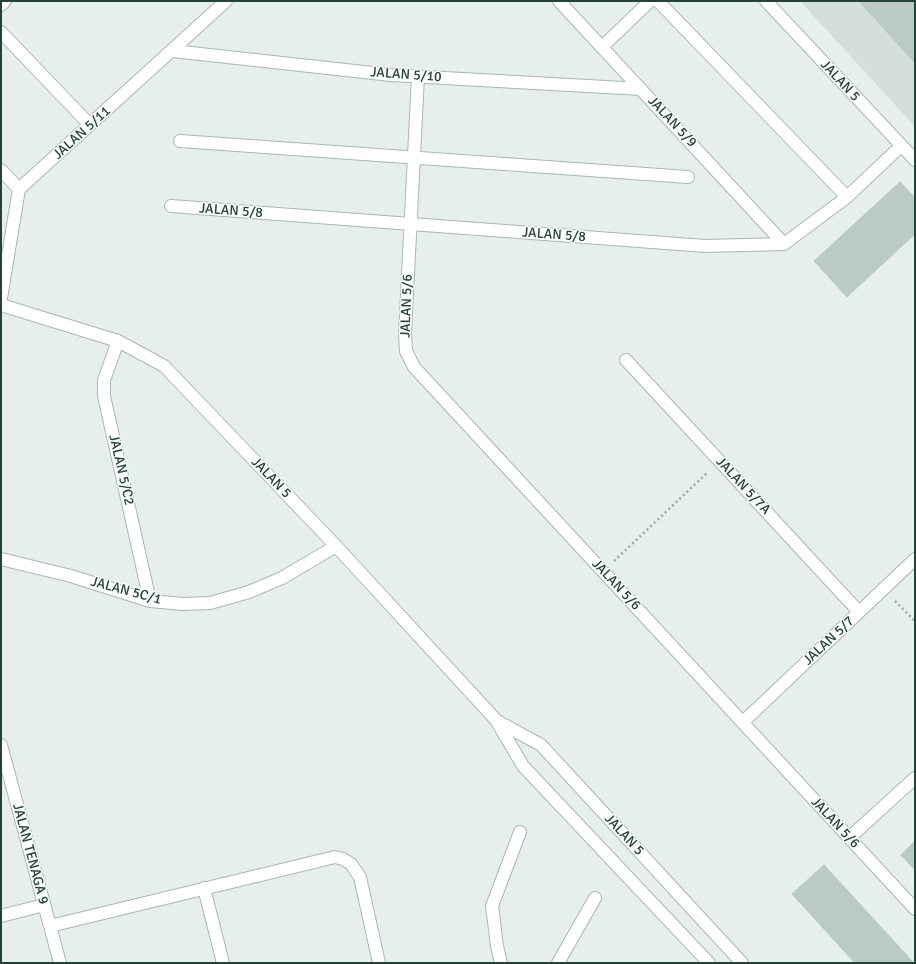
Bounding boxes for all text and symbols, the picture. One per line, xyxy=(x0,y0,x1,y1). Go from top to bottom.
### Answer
street label: JALAN 5 xyxy=(817,57,863,105)
street label: JALAN 5/10 xyxy=(370,64,442,86)
street label: JALAN 5/9 xyxy=(644,93,700,151)
street label: JALAN 5/11 xyxy=(50,103,114,163)
street label: JALAN 5/8 xyxy=(199,200,263,222)
street label: JALAN 5/8 xyxy=(522,224,586,246)
street label: JALAN 5/6 xyxy=(397,274,417,338)
street label: JALAN 5/C2 xyxy=(105,433,137,507)
street label: JALAN 5 xyxy=(247,454,295,502)
street label: JALAN 5/7A xyxy=(712,454,774,518)
street label: JALAN 5/6 xyxy=(588,556,644,614)
street label: JALAN 5C/1 xyxy=(89,574,163,608)
street label: JALAN 5/7 xyxy=(800,613,858,669)
street label: JALAN 5/6 xyxy=(807,794,863,852)
street label: JALAN TENAGA 9 xyxy=(8,802,52,906)
street label: JALAN 5 xyxy=(601,811,647,859)

